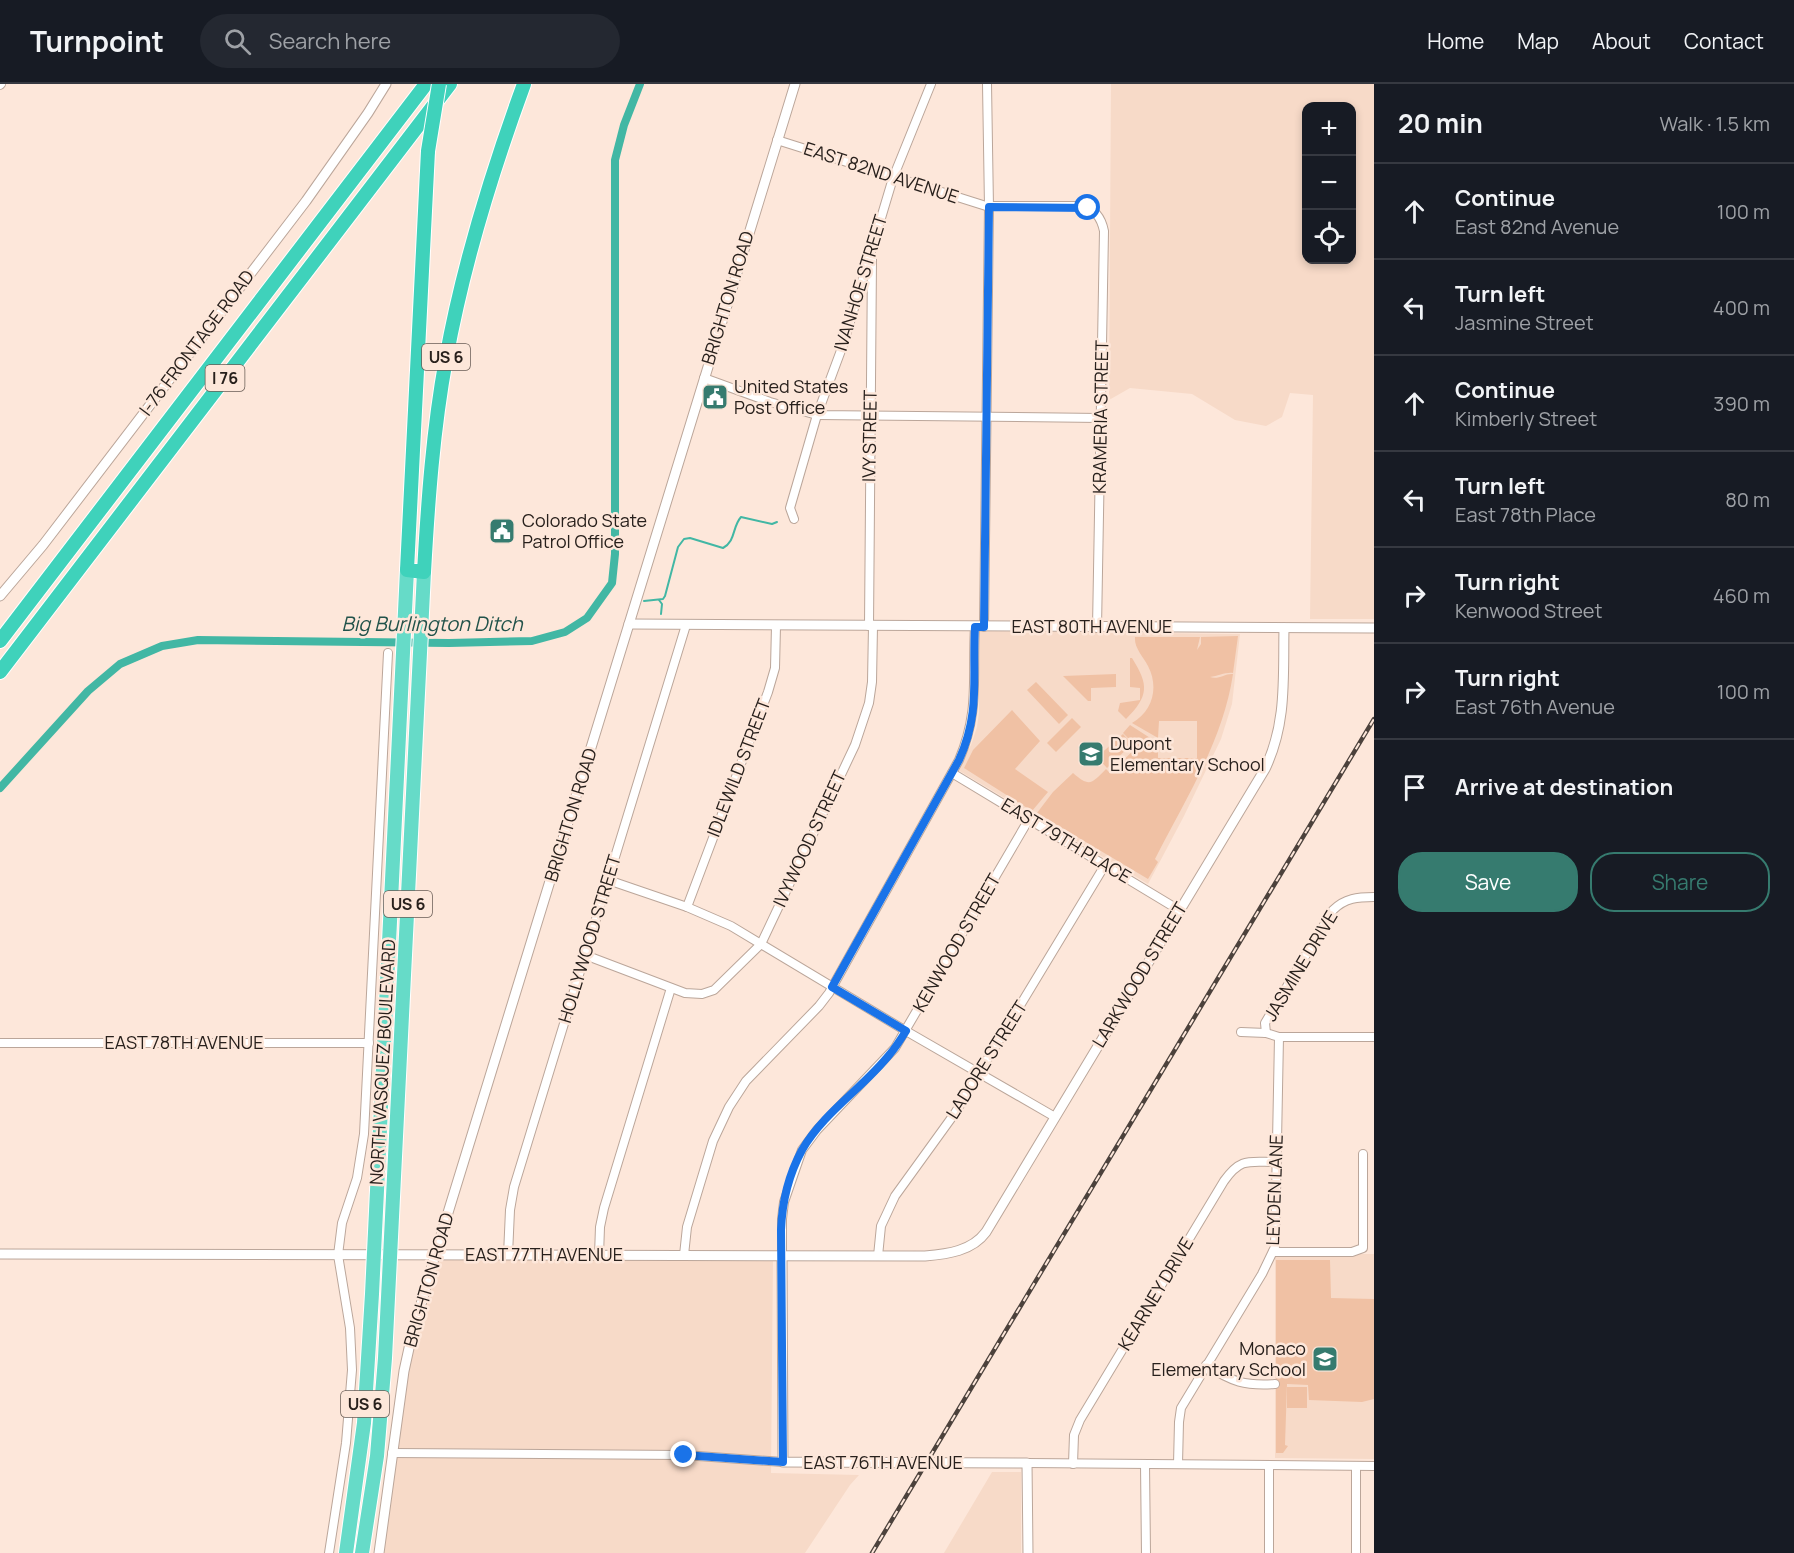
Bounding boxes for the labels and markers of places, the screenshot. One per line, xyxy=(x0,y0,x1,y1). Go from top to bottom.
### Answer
place label: United States Post Office xyxy=(734,374,848,419)
public building icon: United States Post Office xyxy=(700,382,730,412)
place label: Colorado State Patrol Office xyxy=(522,508,647,553)
public building icon: Colorado State Patrol Office xyxy=(487,516,517,546)
place label: Dupont Elementary School xyxy=(1110,731,1265,776)
school or university icon: Dupont Elementary School xyxy=(1076,739,1106,769)
place label: Monaco Elementary School xyxy=(1151,1336,1306,1381)
school or university icon: Monaco Elementary School xyxy=(1310,1344,1340,1374)

